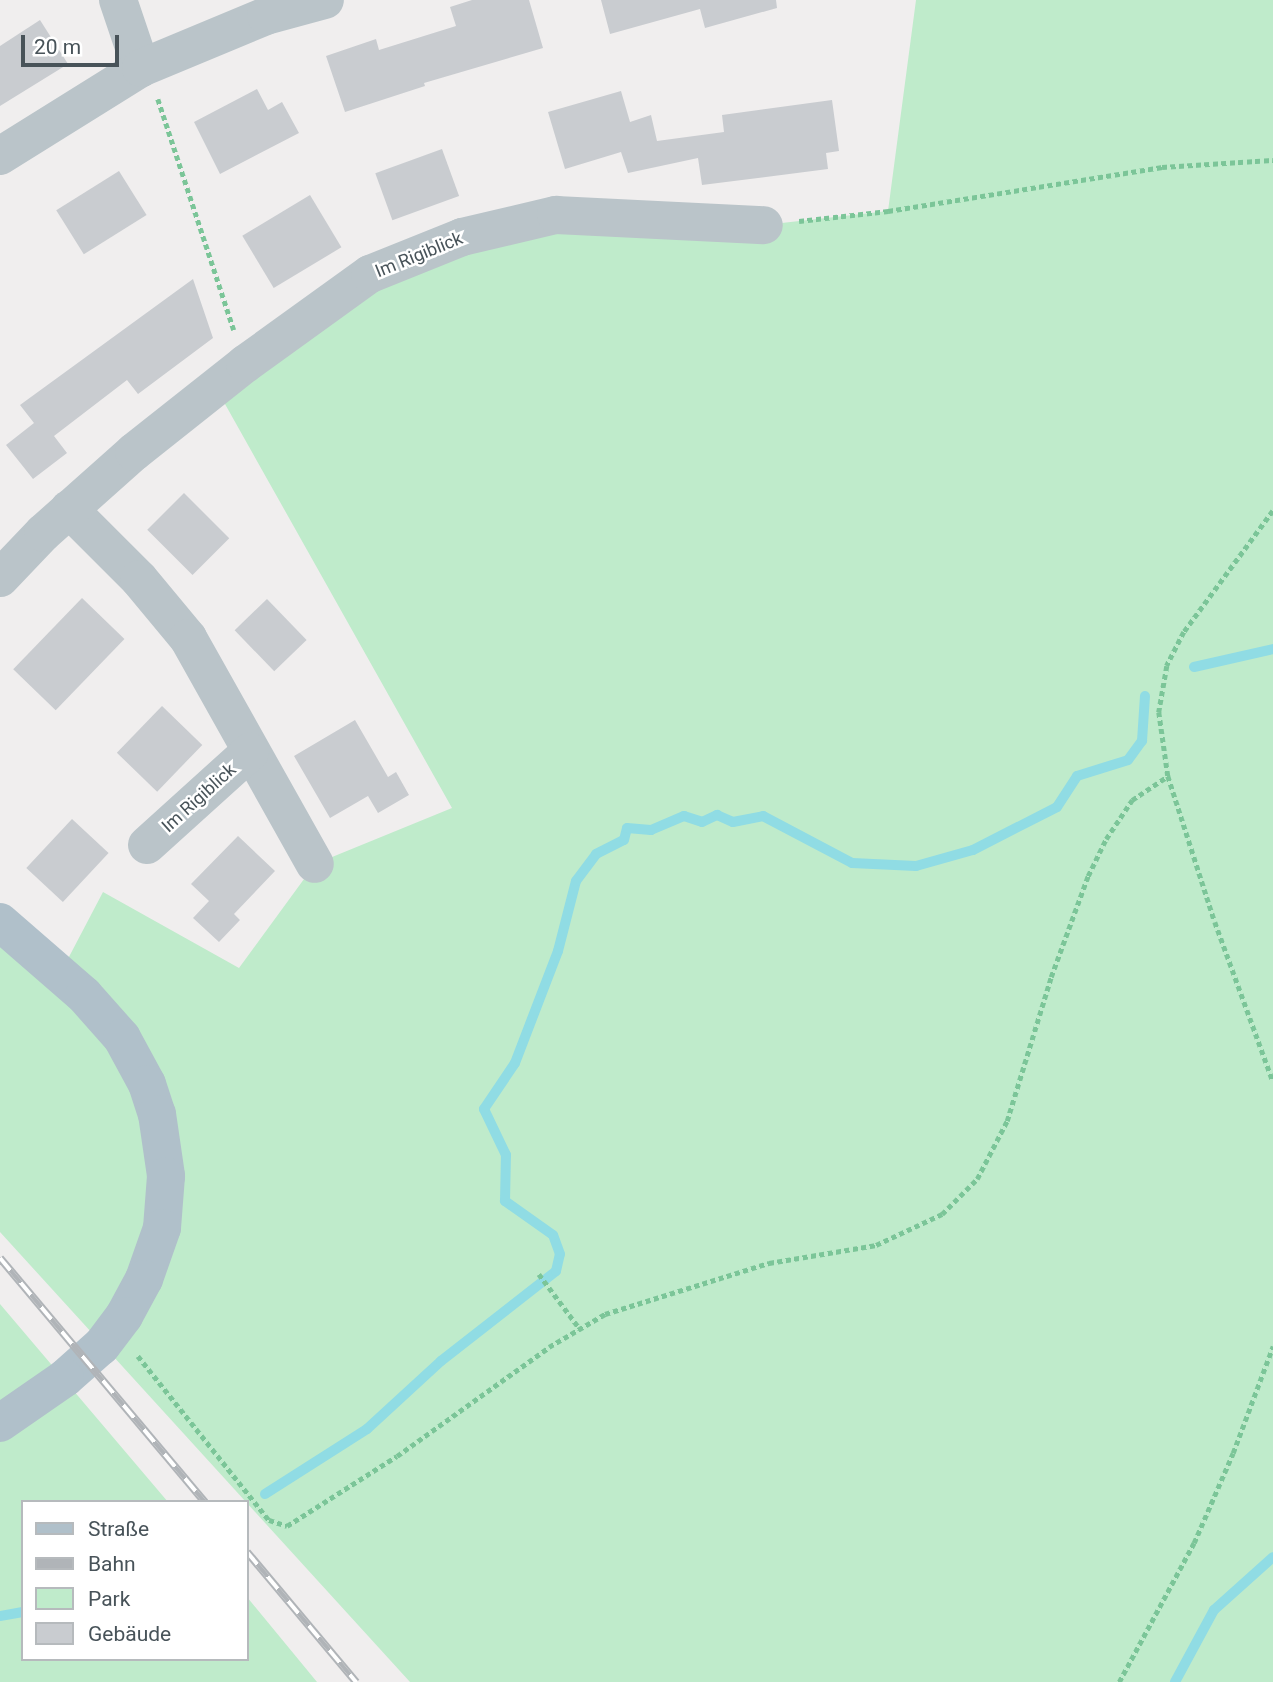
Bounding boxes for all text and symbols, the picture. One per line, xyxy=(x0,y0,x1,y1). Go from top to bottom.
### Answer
scale bar xyxy=(24,21,122,65)
text: 20 m xyxy=(34,35,81,59)
street label: Im Rigiblick xyxy=(372,228,466,282)
street label: Im Rigiblick xyxy=(157,759,241,837)
legend xyxy=(21,1500,248,1661)
text: Straße xyxy=(88,1517,149,1541)
text: Bahn xyxy=(88,1552,136,1576)
text: Park xyxy=(88,1587,130,1611)
text: Gebäude xyxy=(88,1622,171,1646)

